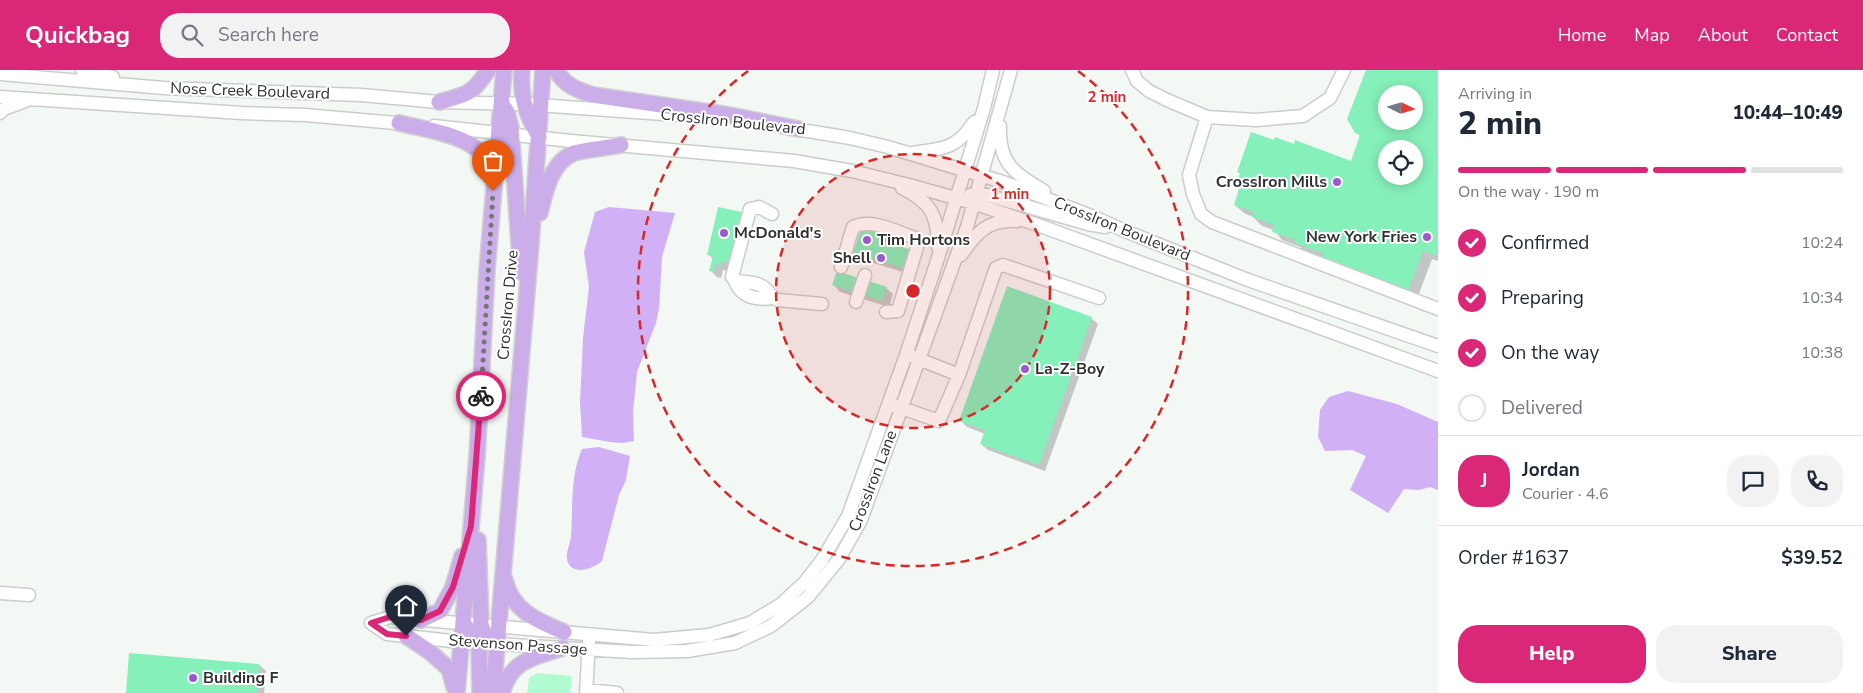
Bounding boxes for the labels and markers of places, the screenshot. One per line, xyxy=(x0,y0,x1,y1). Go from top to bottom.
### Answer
pin xyxy=(472,140,514,191)
place label: CrossIron Mills xyxy=(1216,171,1327,193)
marker: CrossIron Mills xyxy=(1331,176,1343,188)
place label: McDonald's xyxy=(734,222,821,244)
place label: New York Fries xyxy=(1306,226,1417,248)
marker: McDonald's xyxy=(718,227,730,239)
place label: Tim Hortons xyxy=(877,229,970,251)
marker: New York Fries xyxy=(1421,231,1433,243)
marker: Tim Hortons xyxy=(861,234,873,246)
place label: Shell xyxy=(833,247,871,269)
marker: Shell xyxy=(875,252,887,264)
centre of rings xyxy=(904,282,922,300)
place label: La-Z-Boy xyxy=(1035,358,1105,380)
marker: La-Z-Boy xyxy=(1019,363,1031,375)
pin xyxy=(385,585,427,636)
place label: Building F xyxy=(203,667,278,689)
marker: Building F xyxy=(187,672,199,684)

